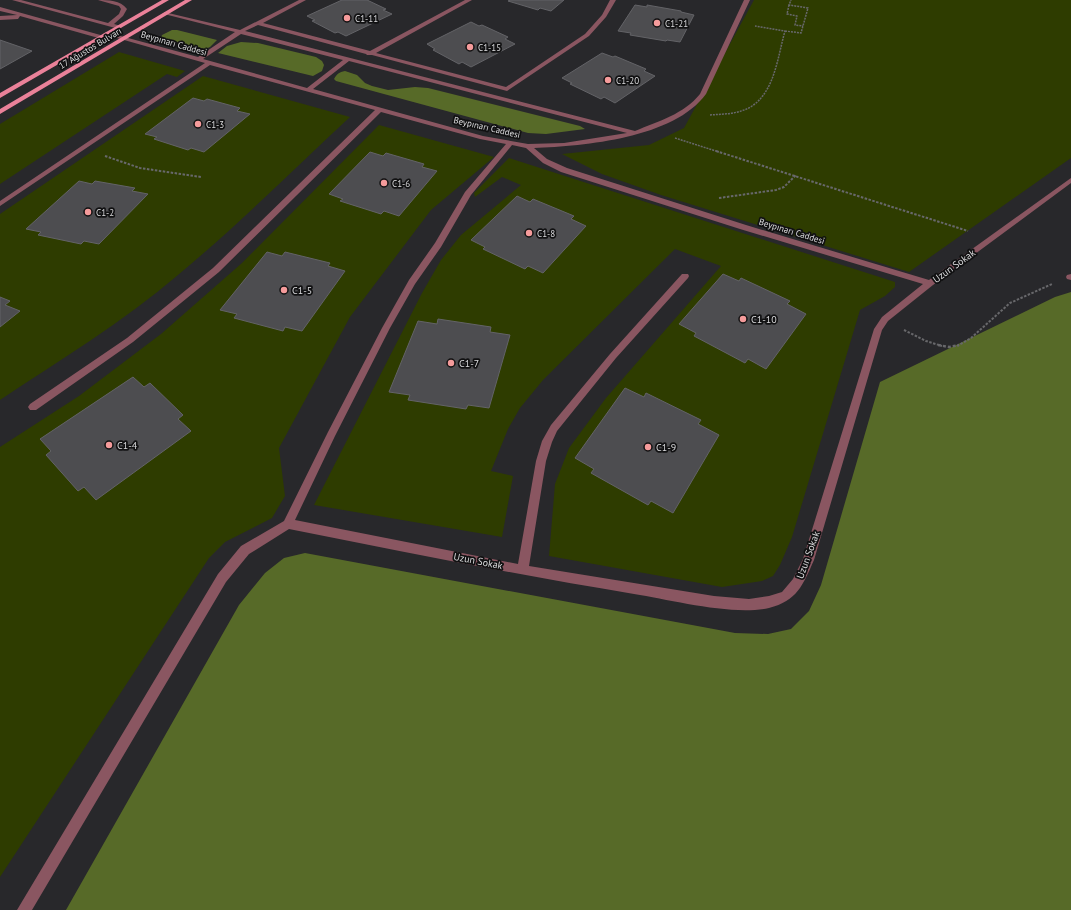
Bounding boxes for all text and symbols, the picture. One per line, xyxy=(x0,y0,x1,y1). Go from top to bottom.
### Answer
marker: C1-11 xyxy=(342,13,352,23)
place label: C1-11 xyxy=(355,13,378,24)
marker: C1-21 xyxy=(652,18,662,28)
place label: C1-21 xyxy=(665,18,688,29)
street label: 17 Ağustos Bulvarı xyxy=(57,25,123,71)
street label: Beypınarı Caddesi xyxy=(140,28,208,58)
marker: C1-15 xyxy=(465,42,475,52)
place label: C1-15 xyxy=(478,42,501,53)
marker: C1-20 xyxy=(603,75,613,85)
place label: C1-20 xyxy=(616,75,639,86)
street label: Beypınarı Caddesi xyxy=(452,114,522,140)
marker: C1-3 xyxy=(193,119,203,129)
place label: C1-3 xyxy=(206,119,224,130)
marker: C1-6 xyxy=(379,178,389,188)
place label: C1-6 xyxy=(392,178,410,189)
marker: C1-2 xyxy=(83,207,93,217)
place label: C1-2 xyxy=(96,207,114,218)
street label: Beypınarı Caddesi xyxy=(758,216,826,246)
marker: C1-8 xyxy=(524,228,534,238)
place label: C1-8 xyxy=(537,228,555,239)
street label: Uzun Sokak xyxy=(930,246,978,286)
place label: C1-5 xyxy=(292,284,312,297)
marker: C1-5 xyxy=(279,285,289,295)
place label: C1-10 xyxy=(751,313,777,326)
marker: C1-10 xyxy=(738,314,748,324)
place label: C1-7 xyxy=(459,357,479,370)
marker: C1-7 xyxy=(446,358,456,368)
place label: C1-4 xyxy=(117,439,138,452)
marker: C1-4 xyxy=(104,440,114,450)
place label: C1-9 xyxy=(656,441,676,454)
marker: C1-9 xyxy=(643,442,653,452)
street label: Uzun Sokak xyxy=(793,529,823,581)
street label: Uzun Sokak xyxy=(452,550,504,572)

